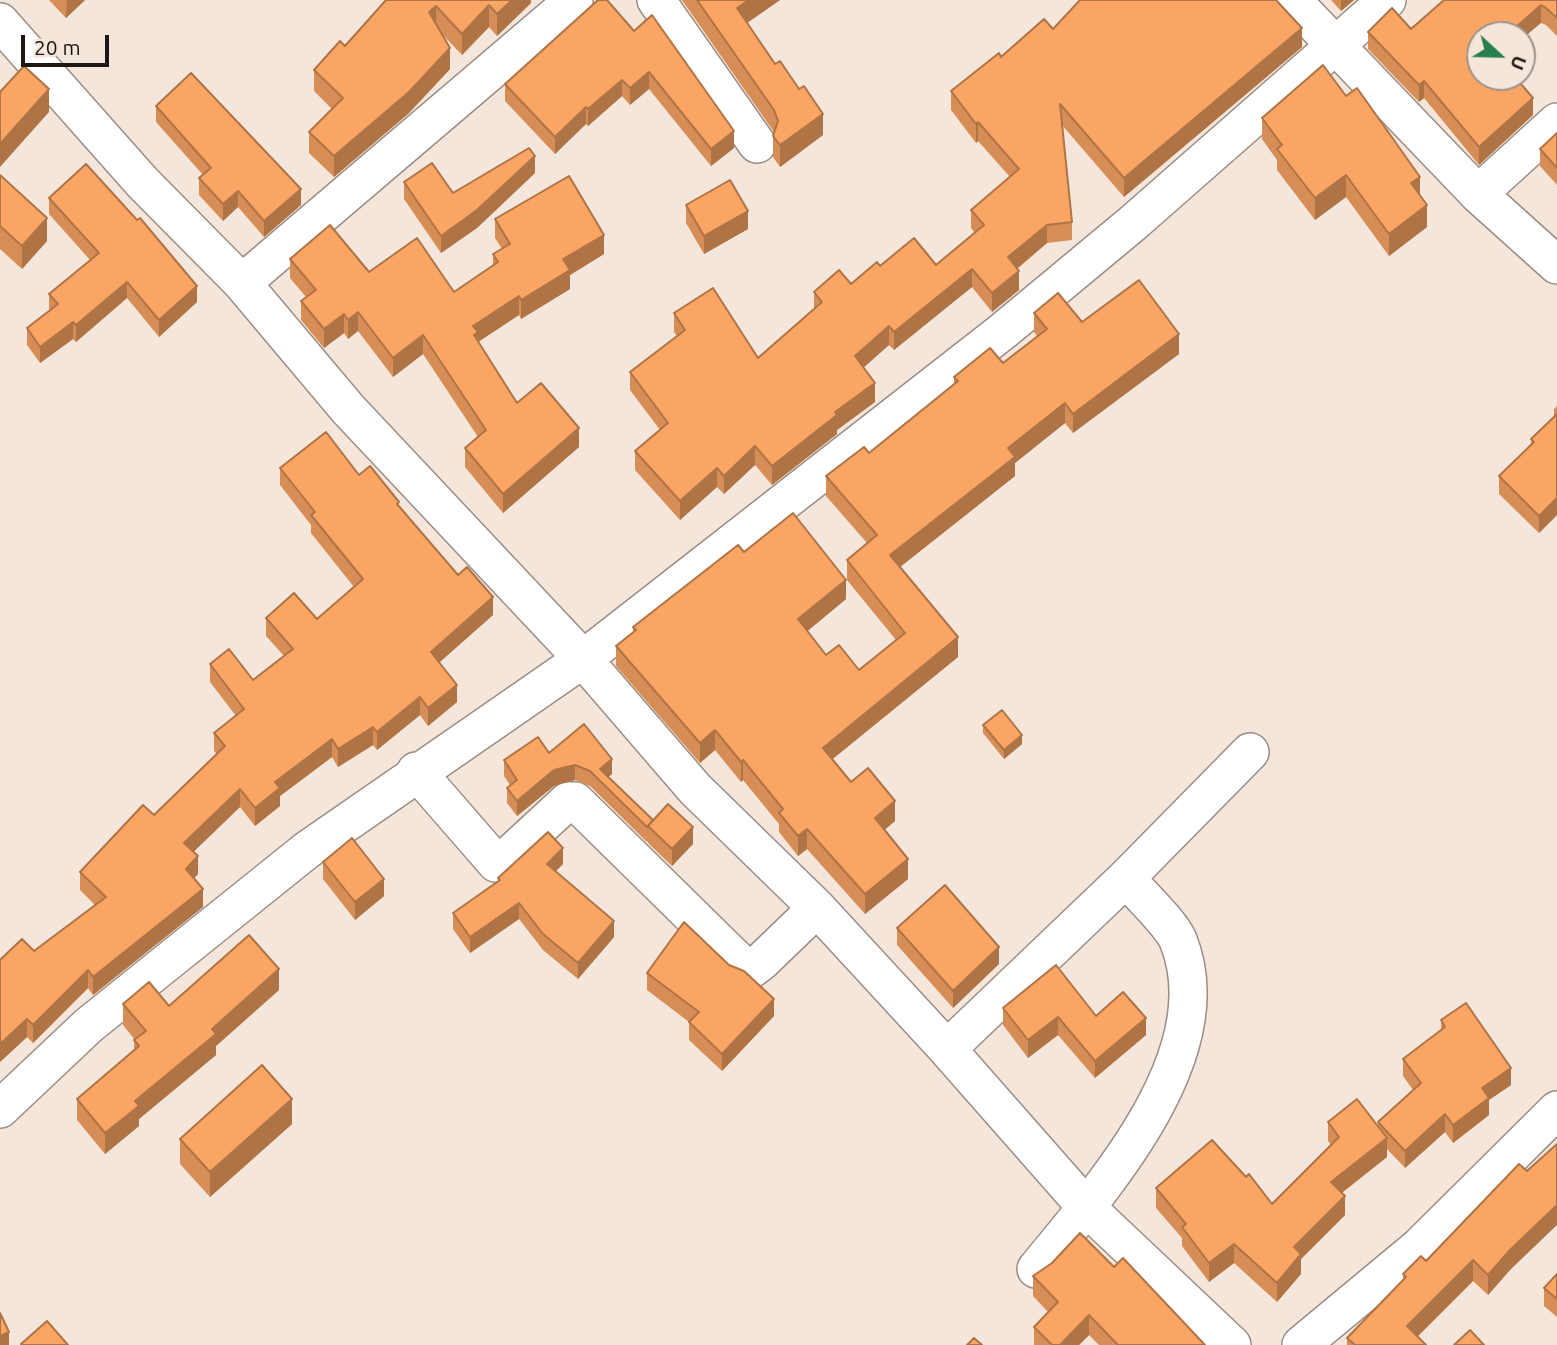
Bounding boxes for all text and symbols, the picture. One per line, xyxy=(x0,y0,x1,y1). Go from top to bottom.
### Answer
scale bar xyxy=(24,21,112,65)
north arrow xyxy=(1466,21,1536,91)
text: 20 m xyxy=(34,35,81,59)
text: U xyxy=(1506,53,1531,73)

